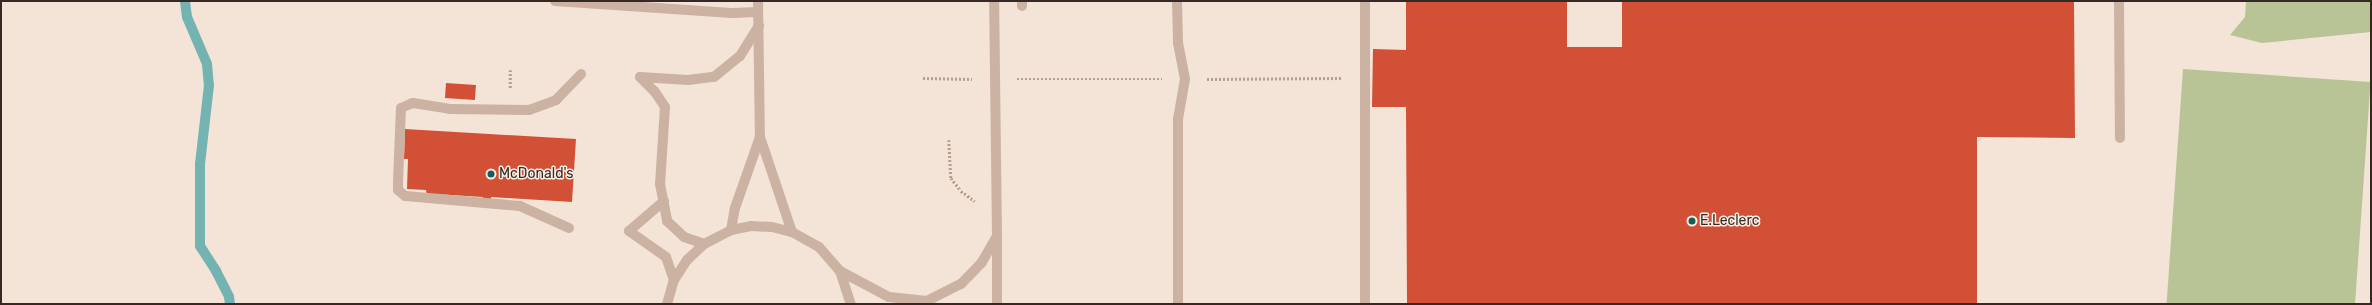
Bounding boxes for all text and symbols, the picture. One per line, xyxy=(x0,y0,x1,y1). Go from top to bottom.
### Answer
place label: McDonald's xyxy=(499,166,573,182)
marker: McDonald's xyxy=(486,169,496,179)
place label: E.Leclerc xyxy=(1700,213,1759,229)
marker: E.Leclerc xyxy=(1687,216,1697,226)

